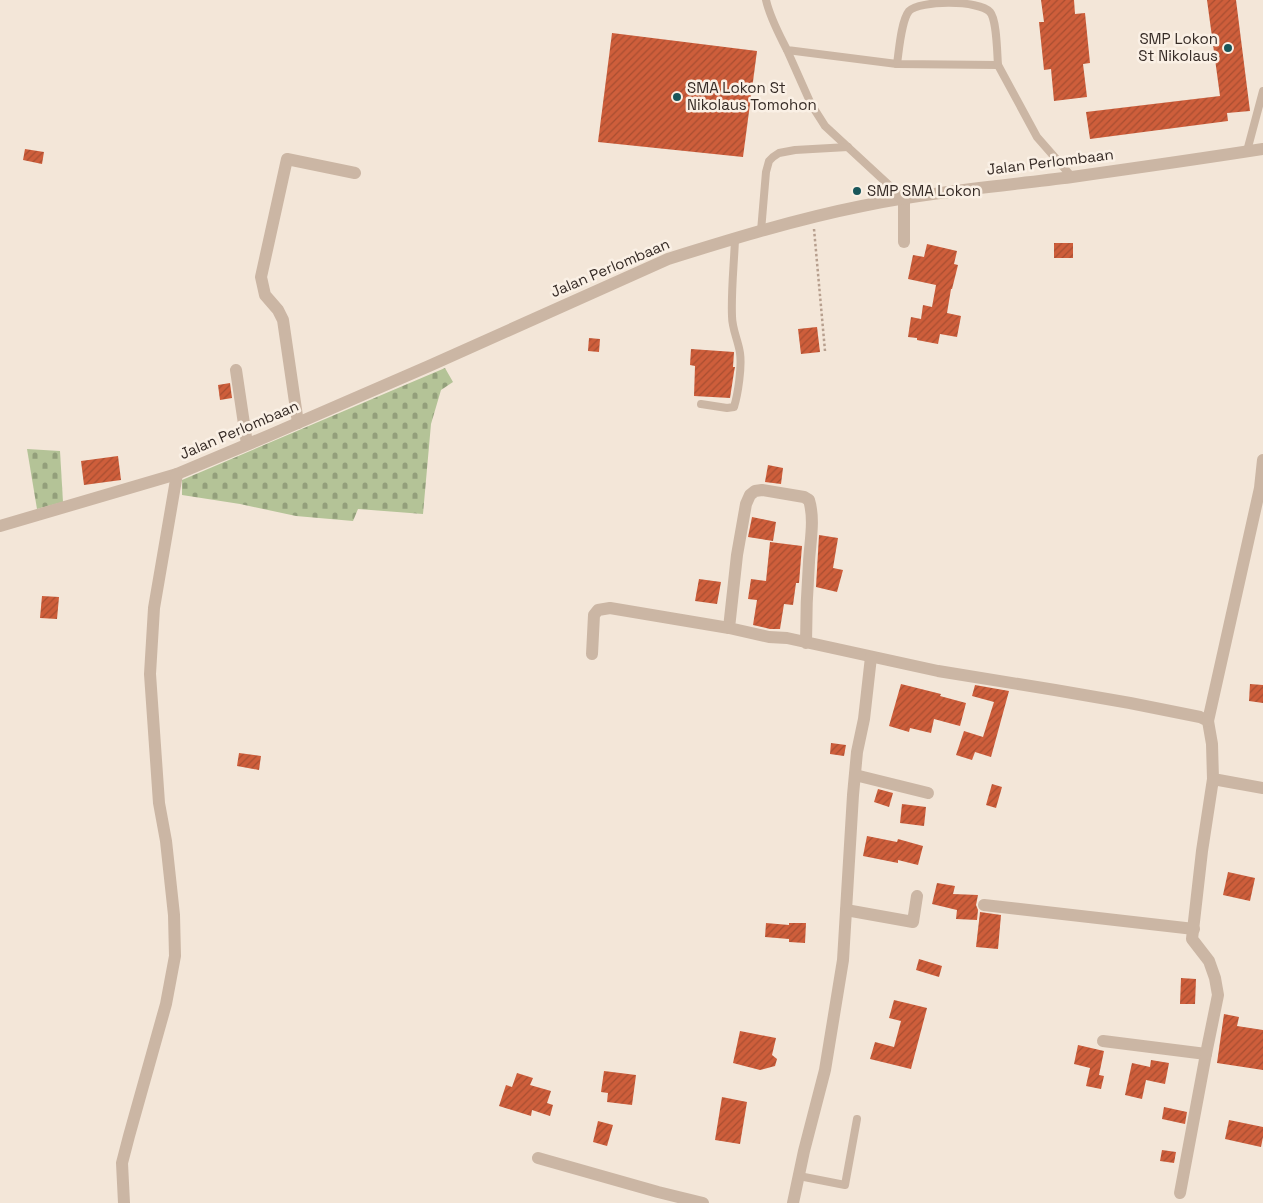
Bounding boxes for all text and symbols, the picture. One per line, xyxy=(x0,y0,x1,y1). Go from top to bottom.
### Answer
place label: SMP Lokon St Nikolaus xyxy=(1138,29,1218,65)
marker: SMP Lokon St Nikolaus xyxy=(1222,42,1234,54)
place label: SMA Lokon St Nikolaus Tomohon xyxy=(687,78,817,114)
marker: SMA Lokon St Nikolaus Tomohon xyxy=(671,91,683,103)
street label: Jalan Perlombaan xyxy=(985,144,1115,179)
place label: SMP SMA Lokon xyxy=(867,181,981,200)
marker: SMP SMA Lokon xyxy=(851,185,863,197)
street label: Jalan Perlombaan xyxy=(547,234,672,301)
street label: Jalan Perlombaan xyxy=(176,396,301,463)

